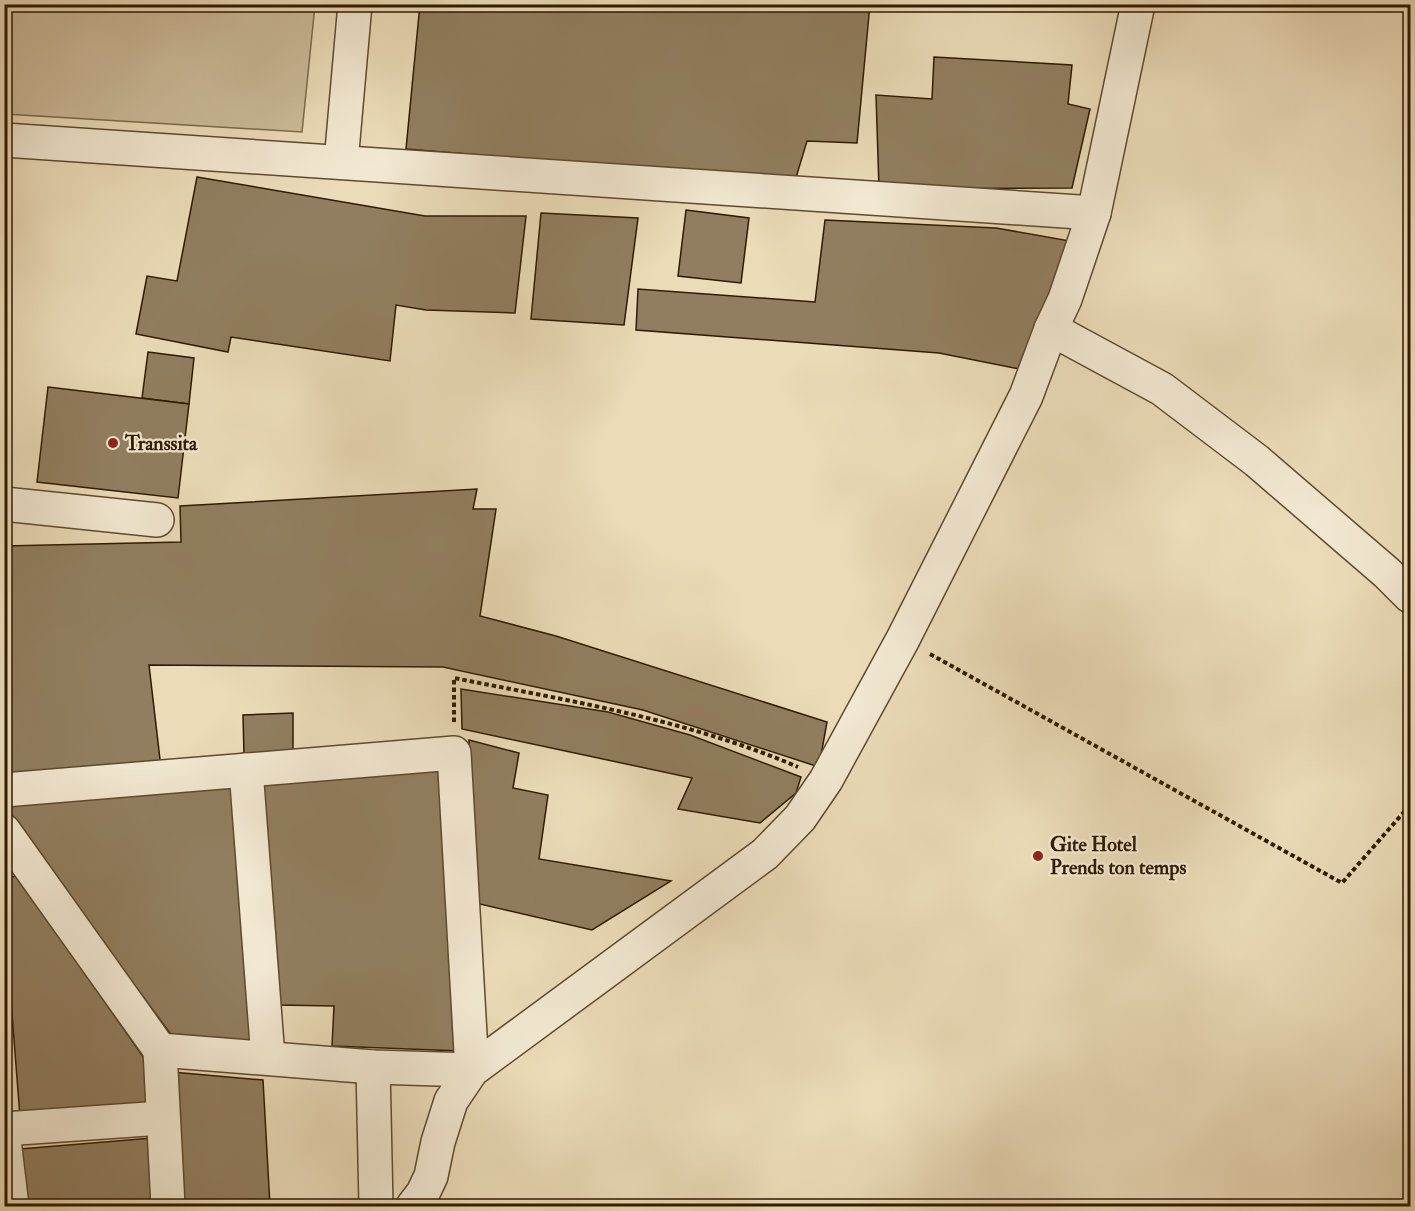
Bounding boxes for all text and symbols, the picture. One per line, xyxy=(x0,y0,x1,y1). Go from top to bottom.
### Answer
place label: Transsita xyxy=(124,431,198,456)
marker: Transsita xyxy=(106,436,120,450)
place label: Gite Hotel Prends ton temps xyxy=(1050,832,1186,881)
marker: Gite Hotel Prends ton temps xyxy=(1031,849,1045,863)

